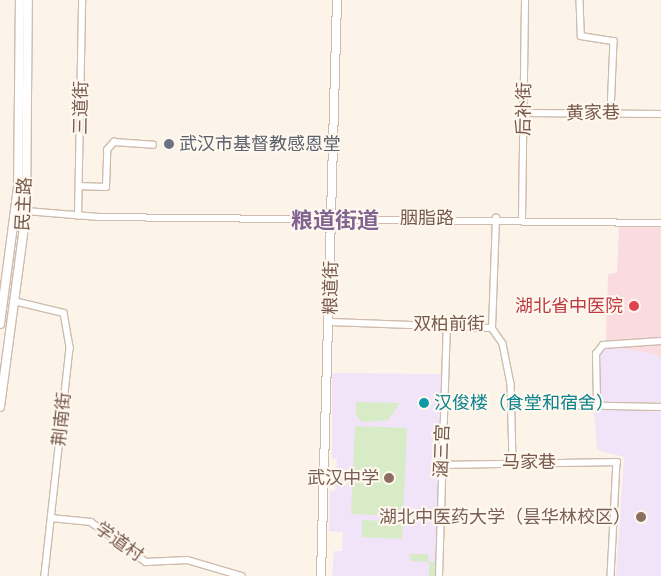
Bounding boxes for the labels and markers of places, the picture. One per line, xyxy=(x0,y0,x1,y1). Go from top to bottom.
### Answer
place label: 武汉市基督教感恩堂 xyxy=(179,133,341,155)
marker: 武汉市基督教感恩堂 xyxy=(163,138,175,150)
place label: 湖北省中医院 xyxy=(515,295,623,317)
marker: 湖北省中医院 xyxy=(627,299,641,313)
place label: 汉俊楼（食堂和宿舍） xyxy=(434,392,614,414)
marker: 汉俊楼（食堂和宿舍） xyxy=(418,397,430,409)
place label: 武汉中学 xyxy=(307,467,379,489)
marker: 武汉中学 xyxy=(383,472,395,484)
place label: 湖北中医药大学（昙华林校区） xyxy=(379,506,631,528)
marker: 湖北中医药大学（昙华林校区） xyxy=(635,511,647,523)

